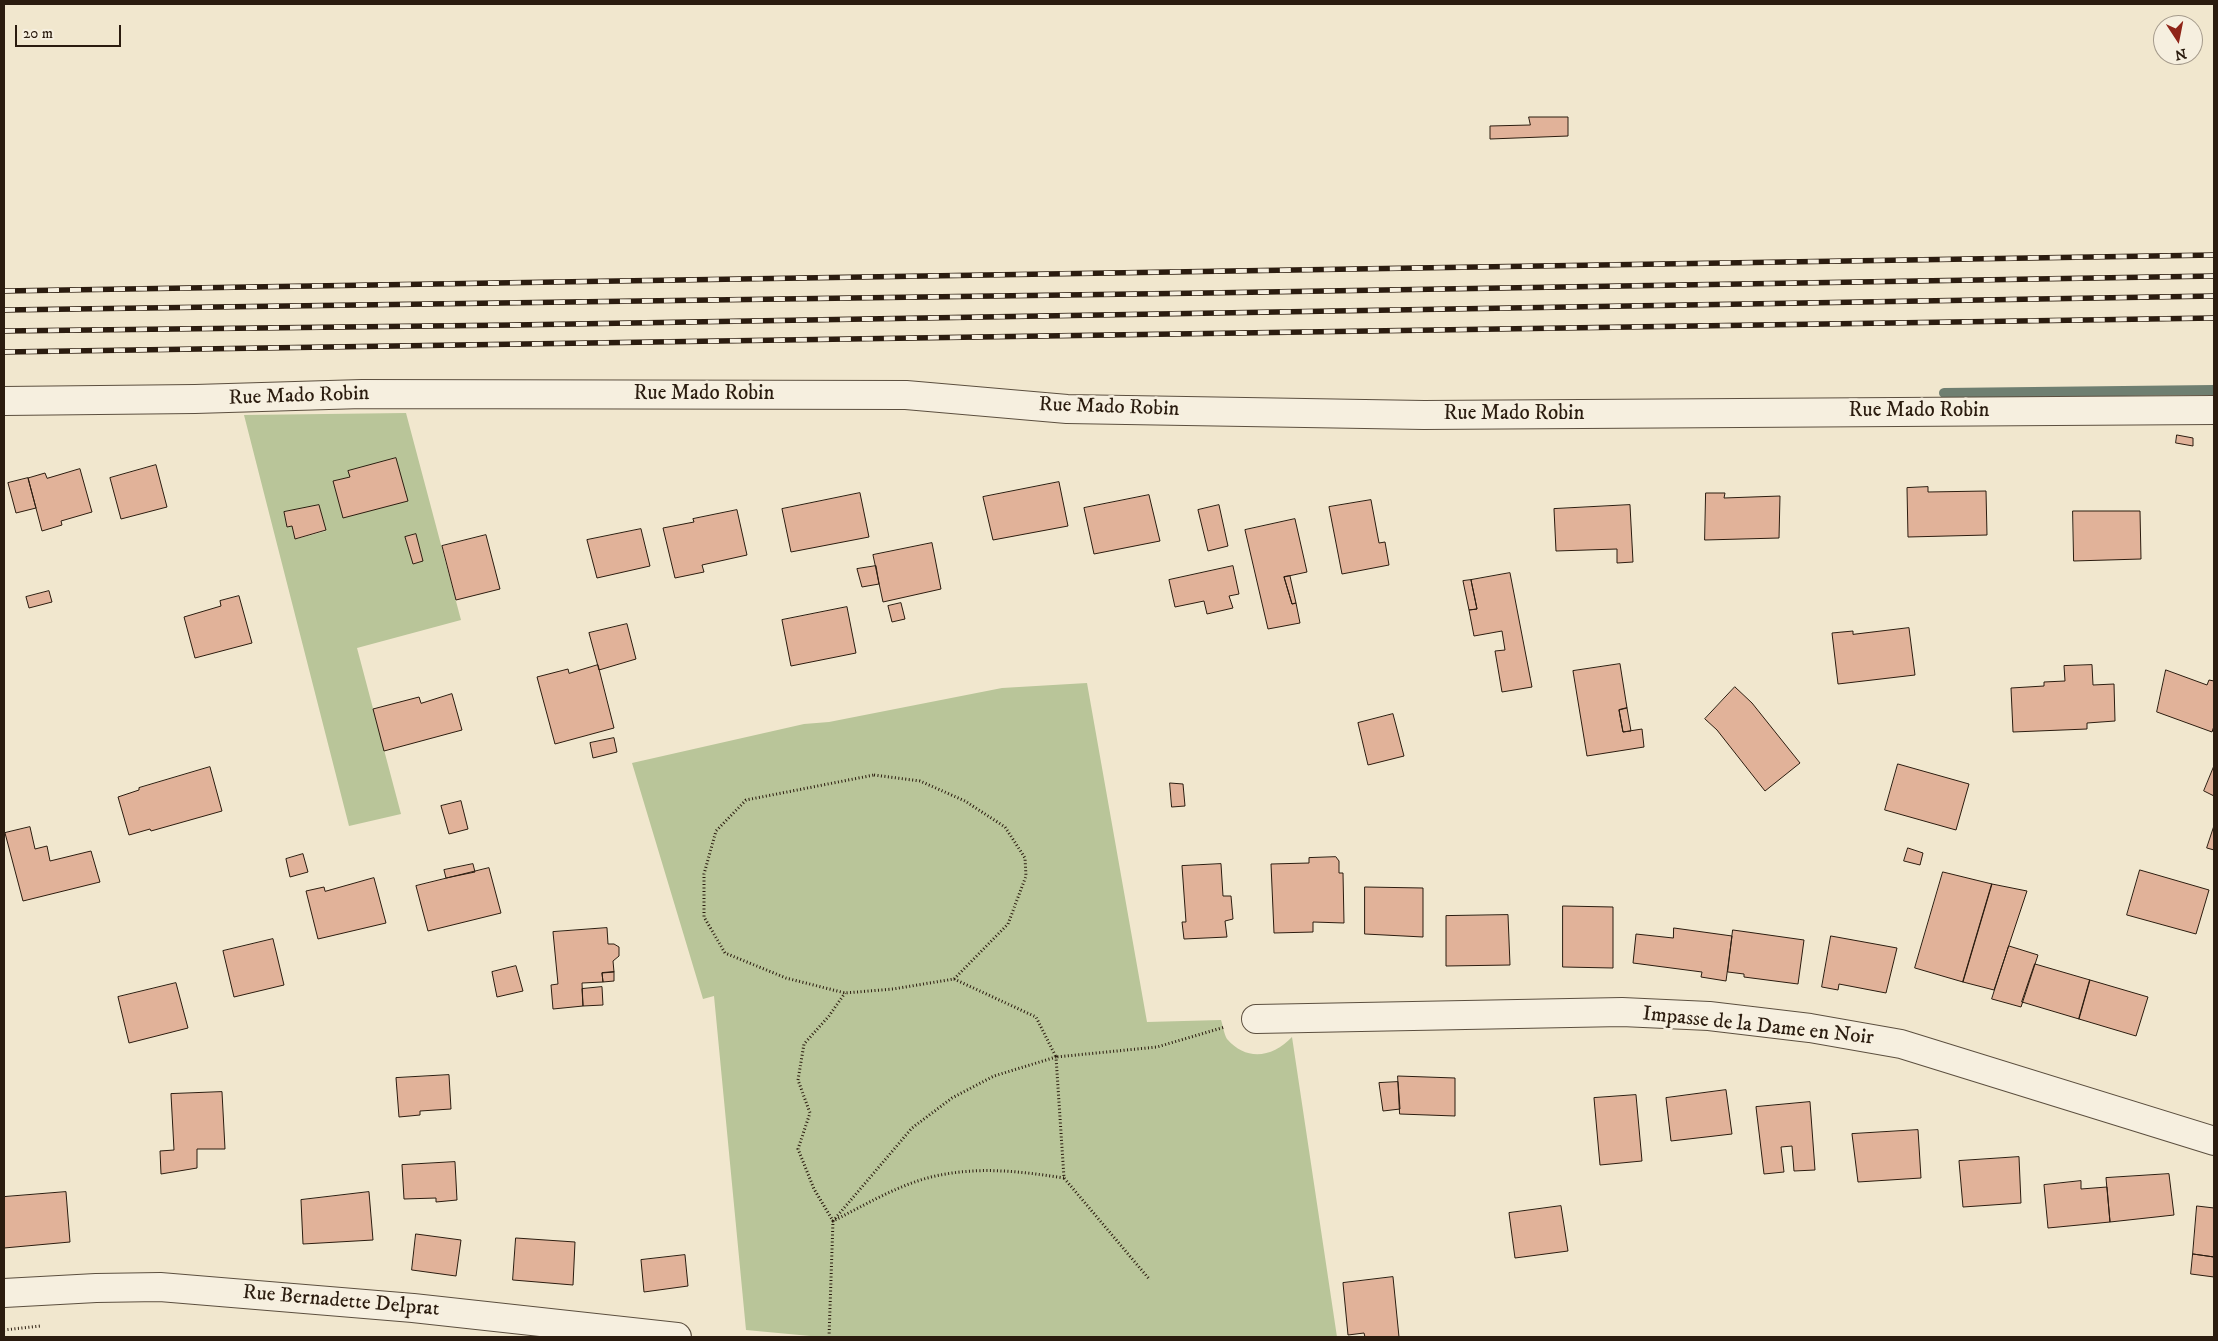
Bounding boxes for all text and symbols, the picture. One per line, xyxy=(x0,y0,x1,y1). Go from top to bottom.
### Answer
scale bar xyxy=(18,15,124,47)
north arrow xyxy=(2153,15,2203,65)
text: 20 m xyxy=(23,24,53,43)
text: N xyxy=(2173,44,2188,64)
street label: Rue Mado Robin xyxy=(228,382,370,412)
street label: Rue Mado Robin xyxy=(634,382,774,408)
street label: Rue Mado Robin xyxy=(1038,393,1180,423)
street label: Rue Mado Robin xyxy=(1849,399,1989,425)
street label: Rue Mado Robin xyxy=(1444,402,1584,428)
street label: Impasse de la Dame en Noir xyxy=(1641,1002,1875,1052)
street label: Rue Bernadette Delprat xyxy=(242,1281,440,1323)

